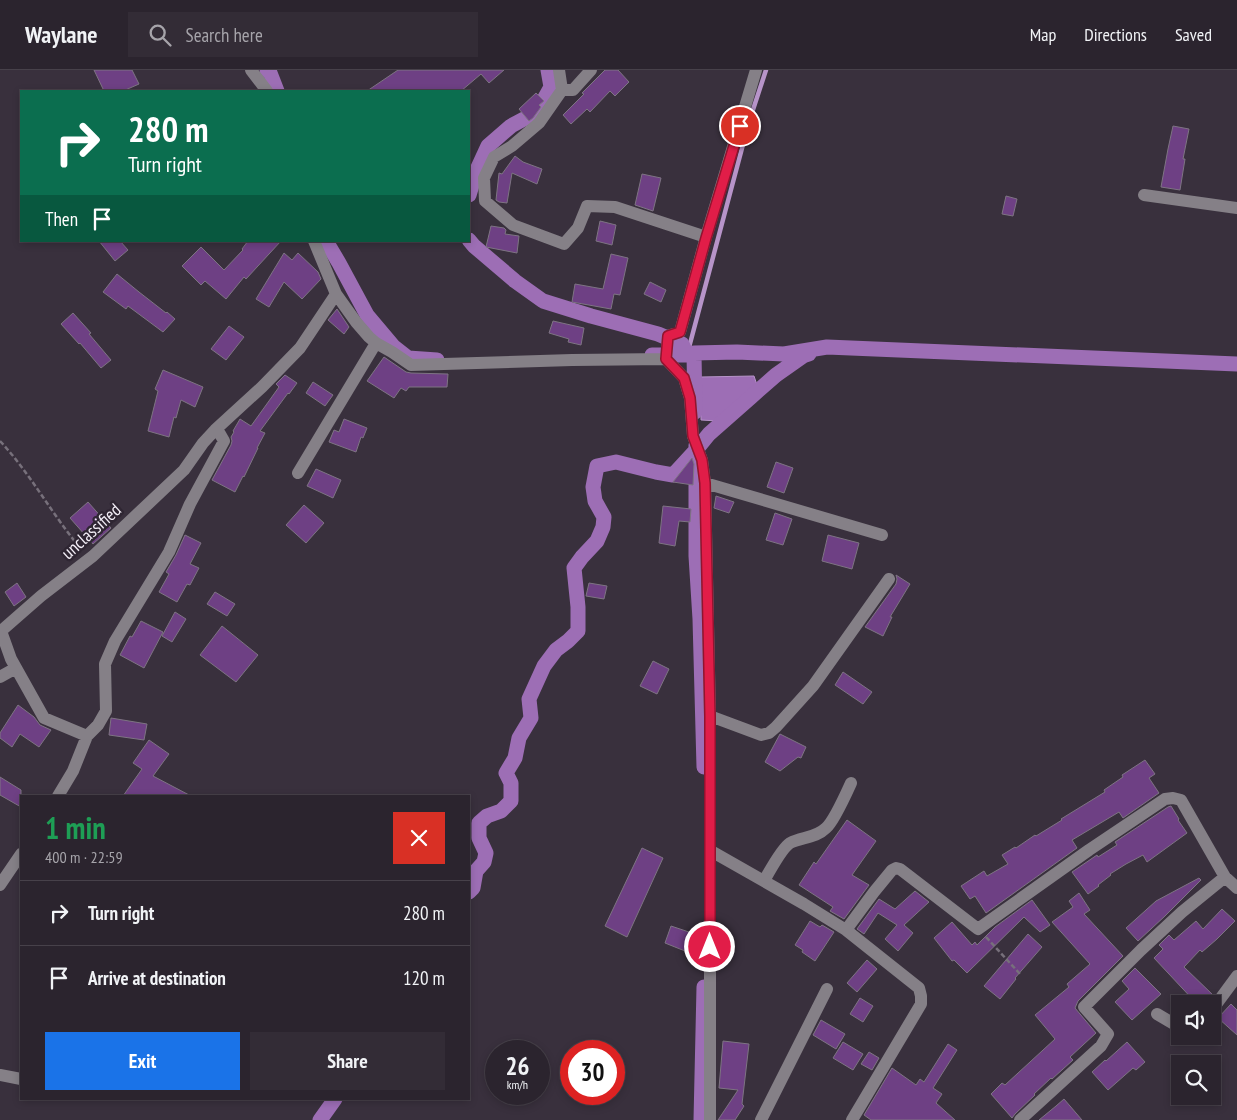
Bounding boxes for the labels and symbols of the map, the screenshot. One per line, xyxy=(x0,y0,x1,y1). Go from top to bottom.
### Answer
pin xyxy=(719,105,761,147)
street label: unclassified xyxy=(56,498,126,564)
position arrow xyxy=(683,920,735,972)
speed limit sign: 30 xyxy=(560,1040,625,1105)

